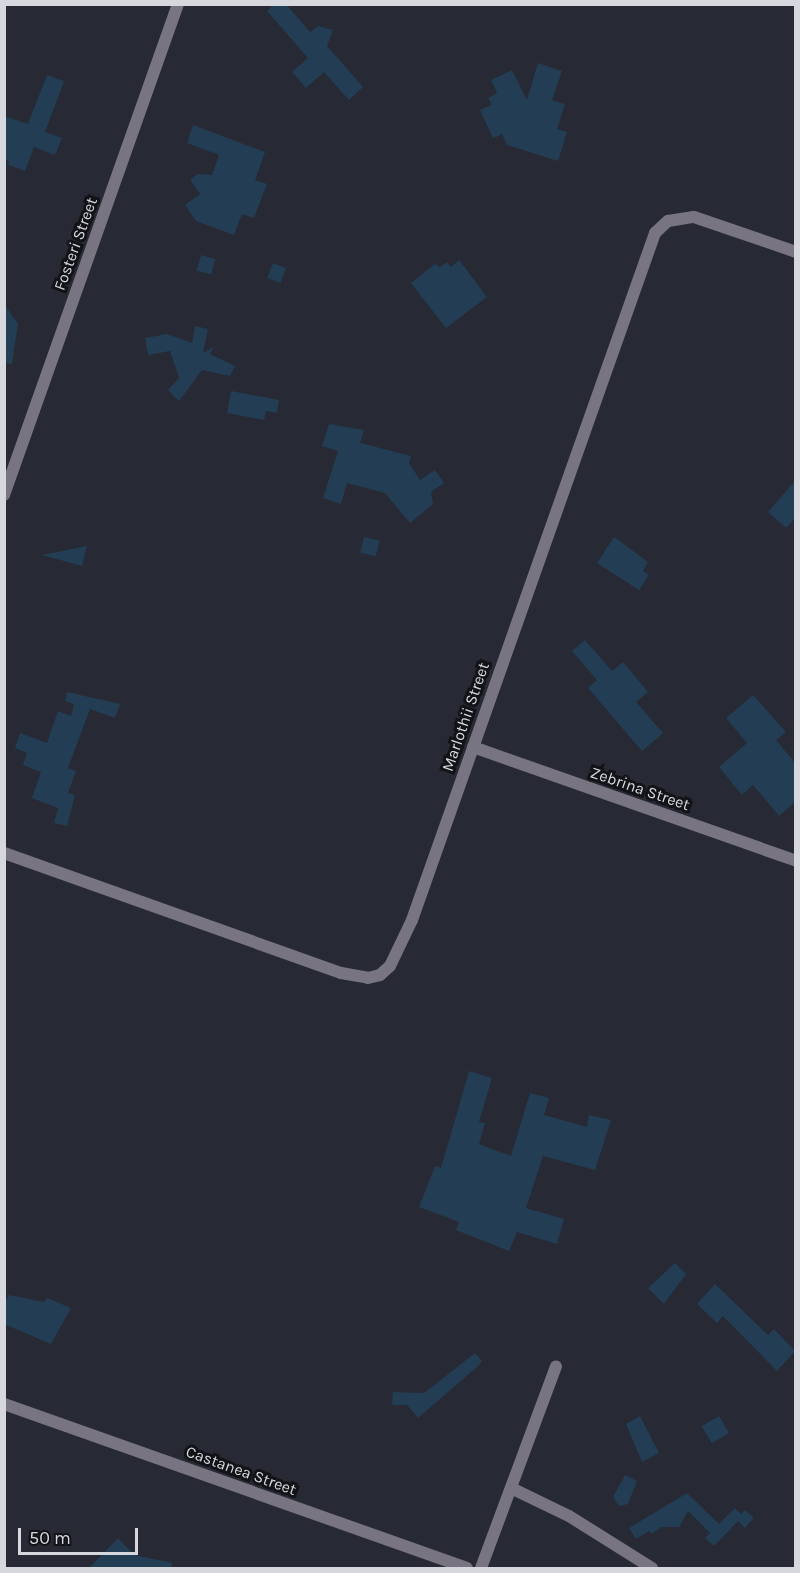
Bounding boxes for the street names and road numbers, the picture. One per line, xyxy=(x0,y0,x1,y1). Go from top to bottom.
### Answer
street label: Fosteri Street xyxy=(50,195,102,293)
street label: Marlothii Street xyxy=(438,660,494,774)
street label: Zebrina Street xyxy=(588,763,692,815)
street label: Castanea Street xyxy=(183,1442,299,1500)

